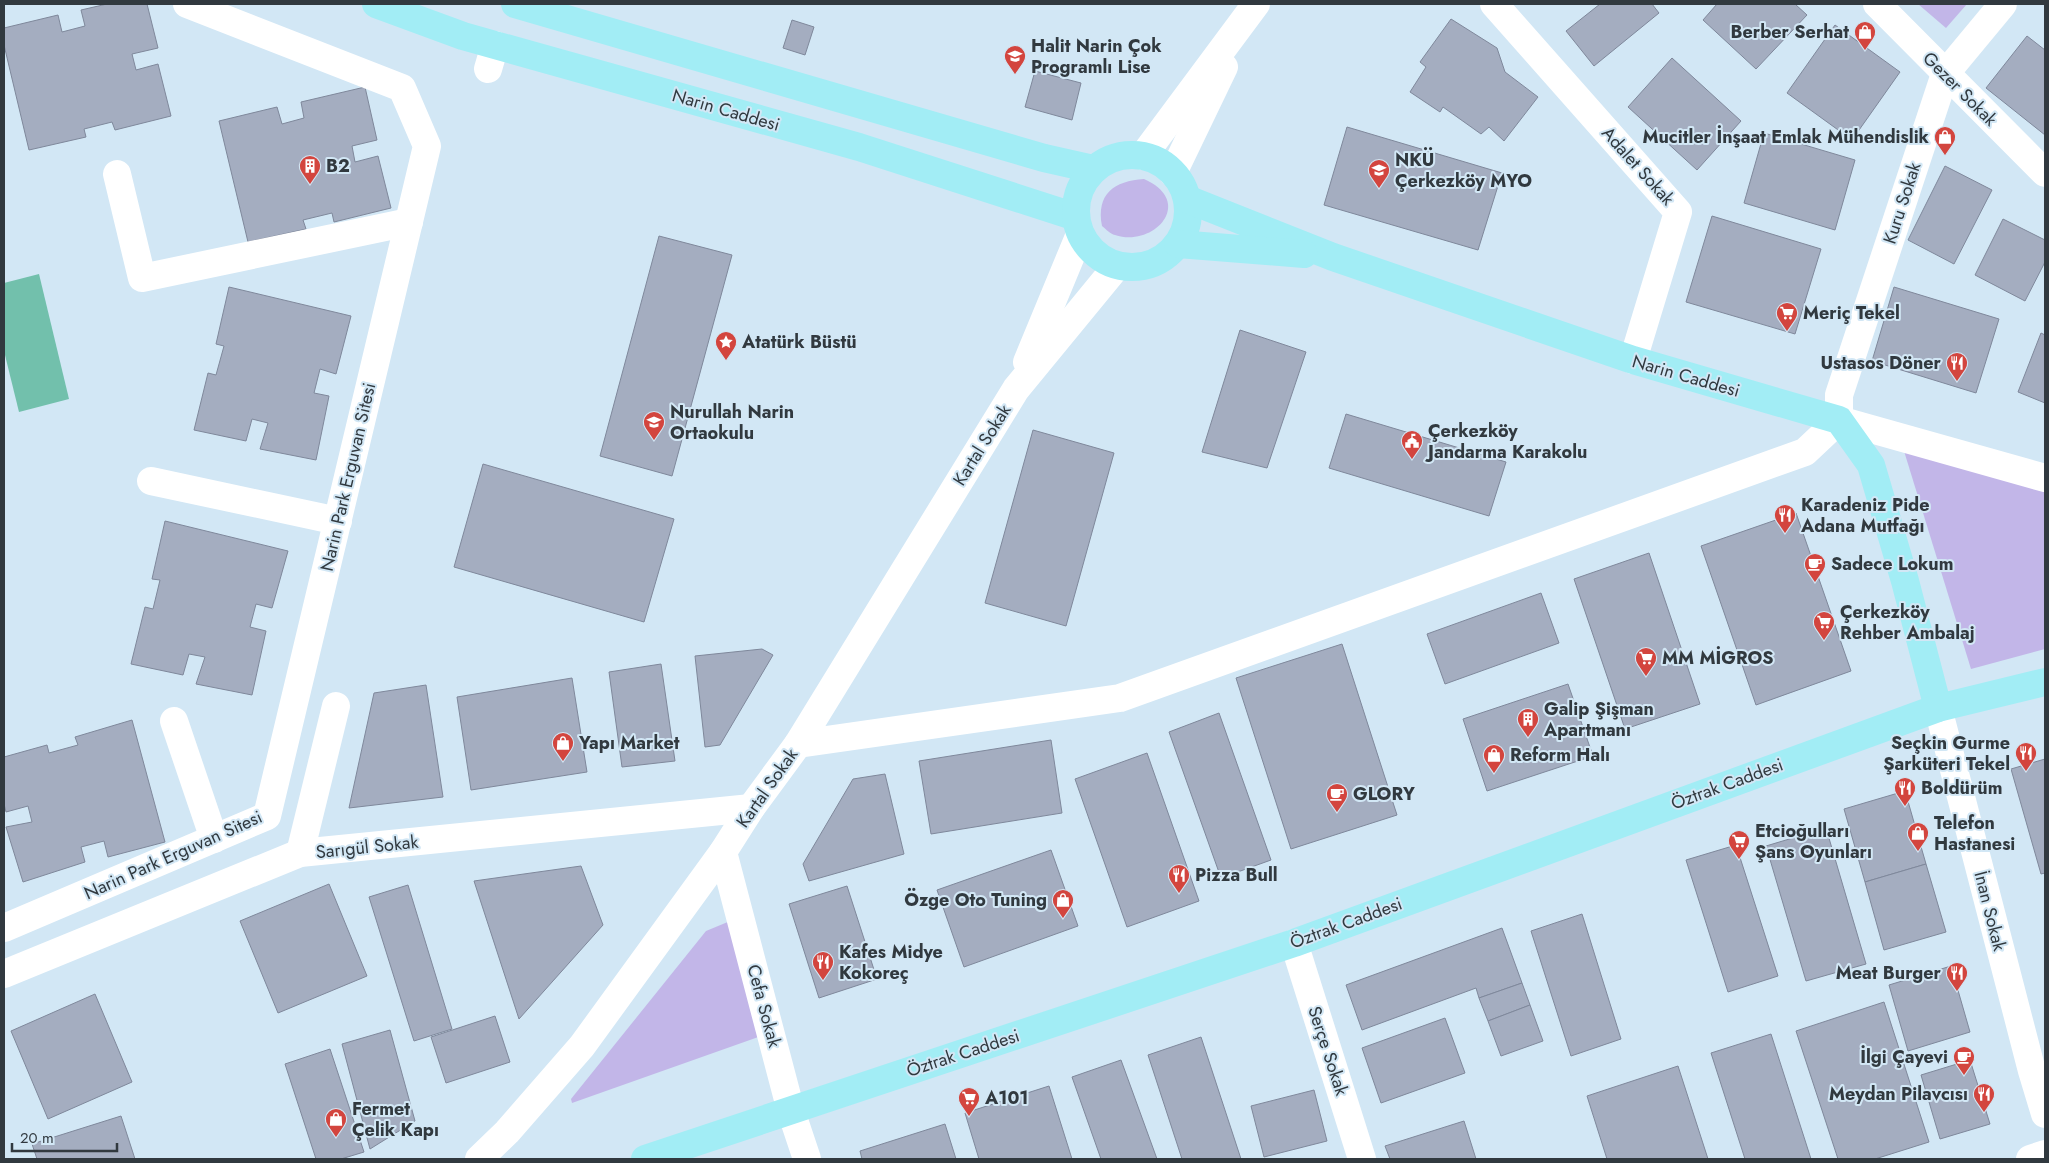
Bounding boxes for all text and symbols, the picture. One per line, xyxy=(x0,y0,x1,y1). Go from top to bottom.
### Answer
place label: Berber Serhat xyxy=(1730,19,1849,45)
shop icon: Berber Serhat xyxy=(1853,20,1877,51)
place label: Halit Narin Çok Programlı Lise xyxy=(1031,33,1162,80)
school or university icon: Halit Narin Çok Programlı Lise xyxy=(1003,44,1027,75)
street label: Gezer Sokak xyxy=(1917,46,2003,132)
street label: Narin Caddesi xyxy=(669,82,783,138)
street label: Adalet Sokak xyxy=(1596,121,1681,211)
place label: Mucitler İnşaat Emlak Mühendislik xyxy=(1642,124,1930,150)
shop icon: Mucitler İnşaat Emlak Mühendislik xyxy=(1933,125,1957,156)
place label: NKÜ Çerkezköy MYO xyxy=(1395,147,1532,194)
place label: B2 xyxy=(326,153,350,179)
building icon: B2 xyxy=(298,154,322,185)
school or university icon: NKÜ Çerkezköy MYO xyxy=(1367,158,1391,189)
street label: Kuru Sokak xyxy=(1877,159,1927,247)
place label: Meriç Tekel xyxy=(1803,300,1900,326)
supermarket icon: Meriç Tekel xyxy=(1775,301,1799,332)
place label: Atatürk Büstü xyxy=(741,329,857,355)
place icon: Atatürk Büstü xyxy=(714,330,738,361)
street label: Narin Caddesi xyxy=(1629,348,1743,404)
place label: Ustasos Döner xyxy=(1820,350,1942,376)
restaurant icon: Ustasos Döner xyxy=(1945,351,1969,382)
street label: Narin Park Erguvan Sitesi xyxy=(314,380,382,574)
place label: Nurullah Narin Ortaokulu xyxy=(670,399,794,446)
street label: Kartal Sokak xyxy=(947,399,1017,491)
school or university icon: Nurullah Narin Ortaokulu xyxy=(642,410,666,441)
place label: Çerkezköy Jandarma Karakolu xyxy=(1425,418,1587,465)
public building icon: Çerkezköy Jandarma Karakolu xyxy=(1400,429,1424,460)
place label: Karadeniz Pide Adana Mutfağı xyxy=(1800,492,1930,539)
restaurant icon: Karadeniz Pide Adana Mutfağı xyxy=(1773,503,1797,534)
place label: Sadece Lokum xyxy=(1831,551,1953,577)
cafe icon: Sadece Lokum xyxy=(1803,552,1827,583)
place label: Çerkezköy Rehber Ambalaj xyxy=(1840,599,1975,646)
supermarket icon: Çerkezköy Rehber Ambalaj xyxy=(1812,610,1836,641)
place label: MM MİGROS xyxy=(1662,645,1774,671)
supermarket icon: MM MİGROS xyxy=(1634,646,1658,677)
place label: Galip Şişman Apartmanı xyxy=(1543,696,1654,743)
building icon: Galip Şişman Apartmanı xyxy=(1516,707,1540,738)
place label: Yapı Market xyxy=(578,730,680,756)
place label: Seçkin Gurme Şarküteri Tekel xyxy=(1883,730,2010,777)
shop icon: Yapı Market xyxy=(551,731,575,762)
restaurant icon: Seçkin Gurme Şarküteri Tekel xyxy=(2014,741,2038,772)
place label: Reform Halı xyxy=(1510,742,1610,768)
street label: Kartal Sokak xyxy=(730,743,804,833)
shop icon: Reform Halı xyxy=(1482,743,1506,774)
street label: Öztrak Caddesi xyxy=(1667,752,1787,816)
place label: Boldürüm xyxy=(1921,775,2002,801)
restaurant icon: Boldürüm xyxy=(1893,776,1917,807)
place label: GLORY xyxy=(1353,781,1415,807)
cafe icon: GLORY xyxy=(1325,782,1349,813)
street label: Narin Park Erguvan Sitesi xyxy=(80,804,266,906)
place label: Telefon Hastanesi xyxy=(1934,810,2015,857)
place label: Etcioğulları Şans Oyunları xyxy=(1755,818,1872,865)
shop icon: Telefon Hastanesi xyxy=(1906,821,1930,852)
street label: Sarıgül Sokak xyxy=(315,829,420,865)
supermarket icon: Etcioğulları Şans Oyunları xyxy=(1727,829,1751,860)
place label: Pizza Bull xyxy=(1195,862,1278,888)
restaurant icon: Pizza Bull xyxy=(1167,863,1191,894)
street label: İnan Sokak xyxy=(1968,868,2012,954)
place label: Özge Oto Tuning xyxy=(904,887,1047,913)
shop icon: Özge Oto Tuning xyxy=(1051,888,1075,919)
street label: Öztrak Caddesi xyxy=(1286,891,1406,955)
place label: Kafes Midye Kokoreç xyxy=(839,939,943,986)
restaurant icon: Kafes Midye Kokoreç xyxy=(811,950,835,981)
place label: Meat Burger xyxy=(1836,960,1942,986)
restaurant icon: Meat Burger xyxy=(1945,961,1969,992)
street label: Cefa Sokak xyxy=(740,962,788,1050)
street label: Serçe Sokak xyxy=(1301,1003,1355,1099)
street label: Öztrak Caddesi xyxy=(903,1022,1023,1084)
place label: İlgi Çayevi xyxy=(1860,1044,1948,1070)
cafe icon: İlgi Çayevi xyxy=(1952,1045,1976,1076)
place label: Meydan Pilavcısı xyxy=(1829,1081,1968,1107)
restaurant icon: Meydan Pilavcısı xyxy=(1972,1082,1996,1113)
place label: A101 xyxy=(984,1085,1028,1111)
supermarket icon: A101 xyxy=(957,1086,981,1117)
place label: Fermet Çelik Kapı xyxy=(352,1096,439,1143)
shop icon: Fermet Çelik Kapı xyxy=(324,1107,348,1138)
scale bar xyxy=(12,1120,118,1152)
text: 20 m xyxy=(20,1127,54,1149)

